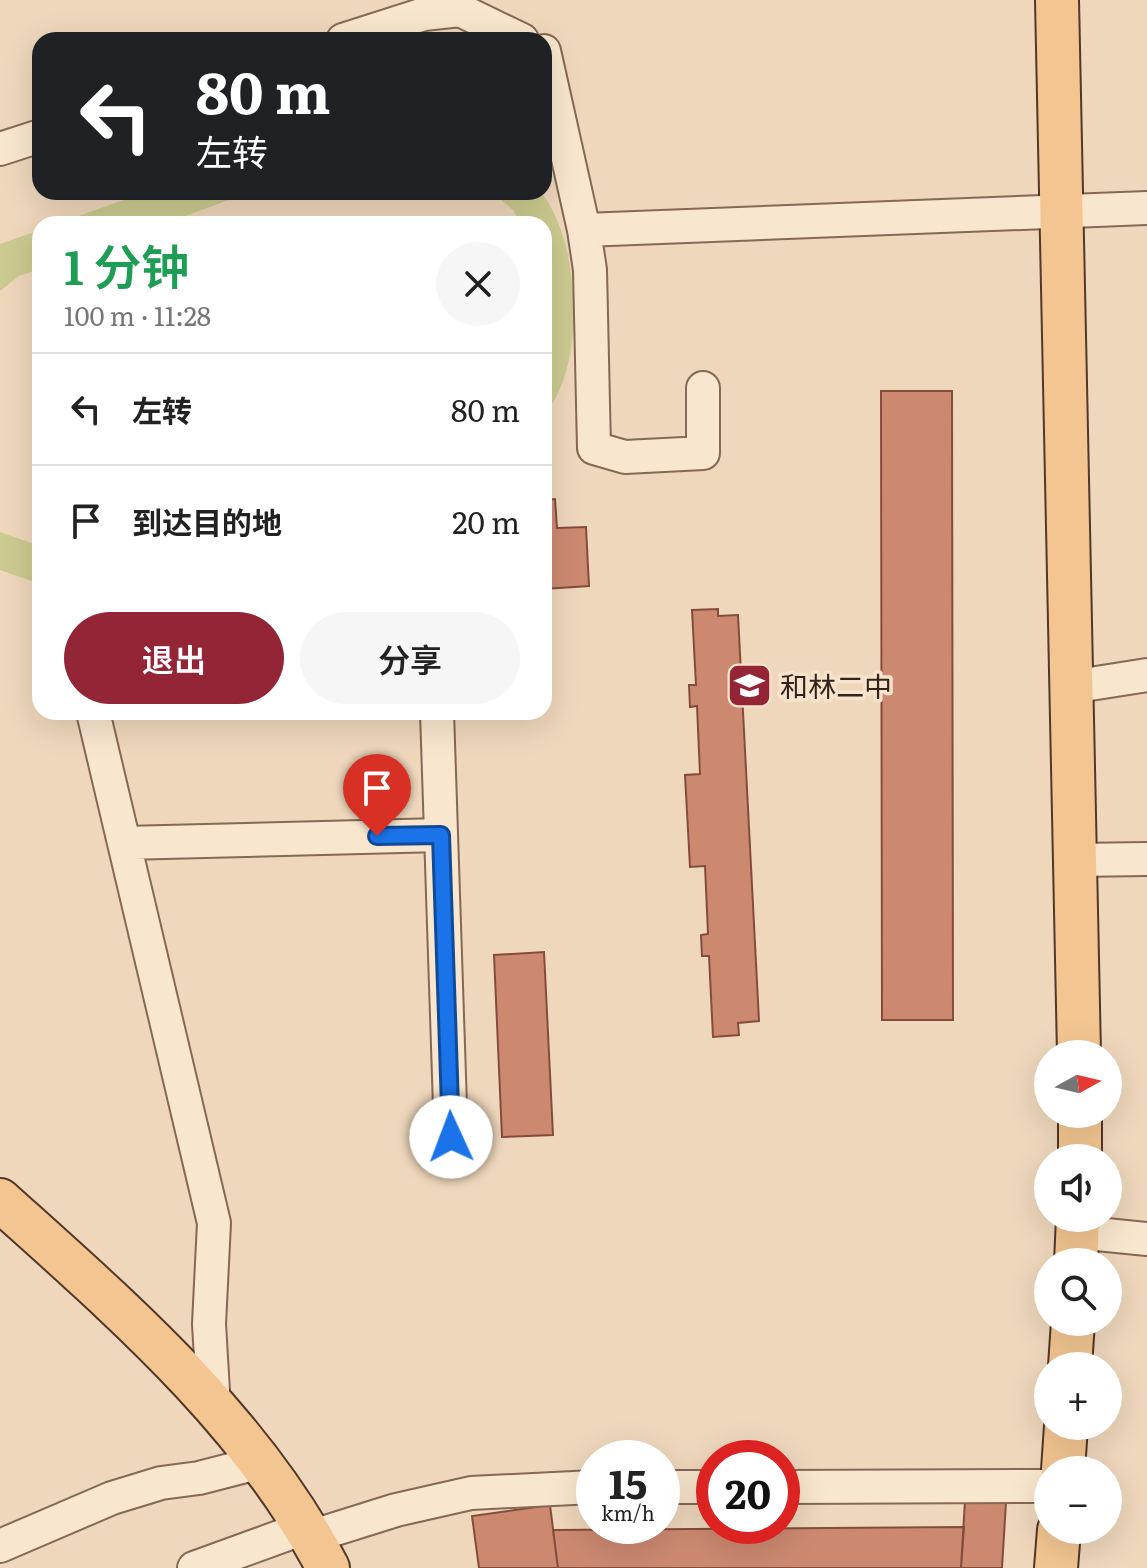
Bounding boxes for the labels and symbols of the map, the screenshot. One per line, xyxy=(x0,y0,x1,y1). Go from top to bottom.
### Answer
school or university icon: 和林二中 xyxy=(725,661,773,709)
place label: 和林二中 xyxy=(780,664,892,706)
pin xyxy=(343,754,411,836)
north arrow xyxy=(1034,1040,1122,1128)
position arrow xyxy=(409,1095,493,1179)
speed limit sign: 20 xyxy=(696,1440,800,1544)

